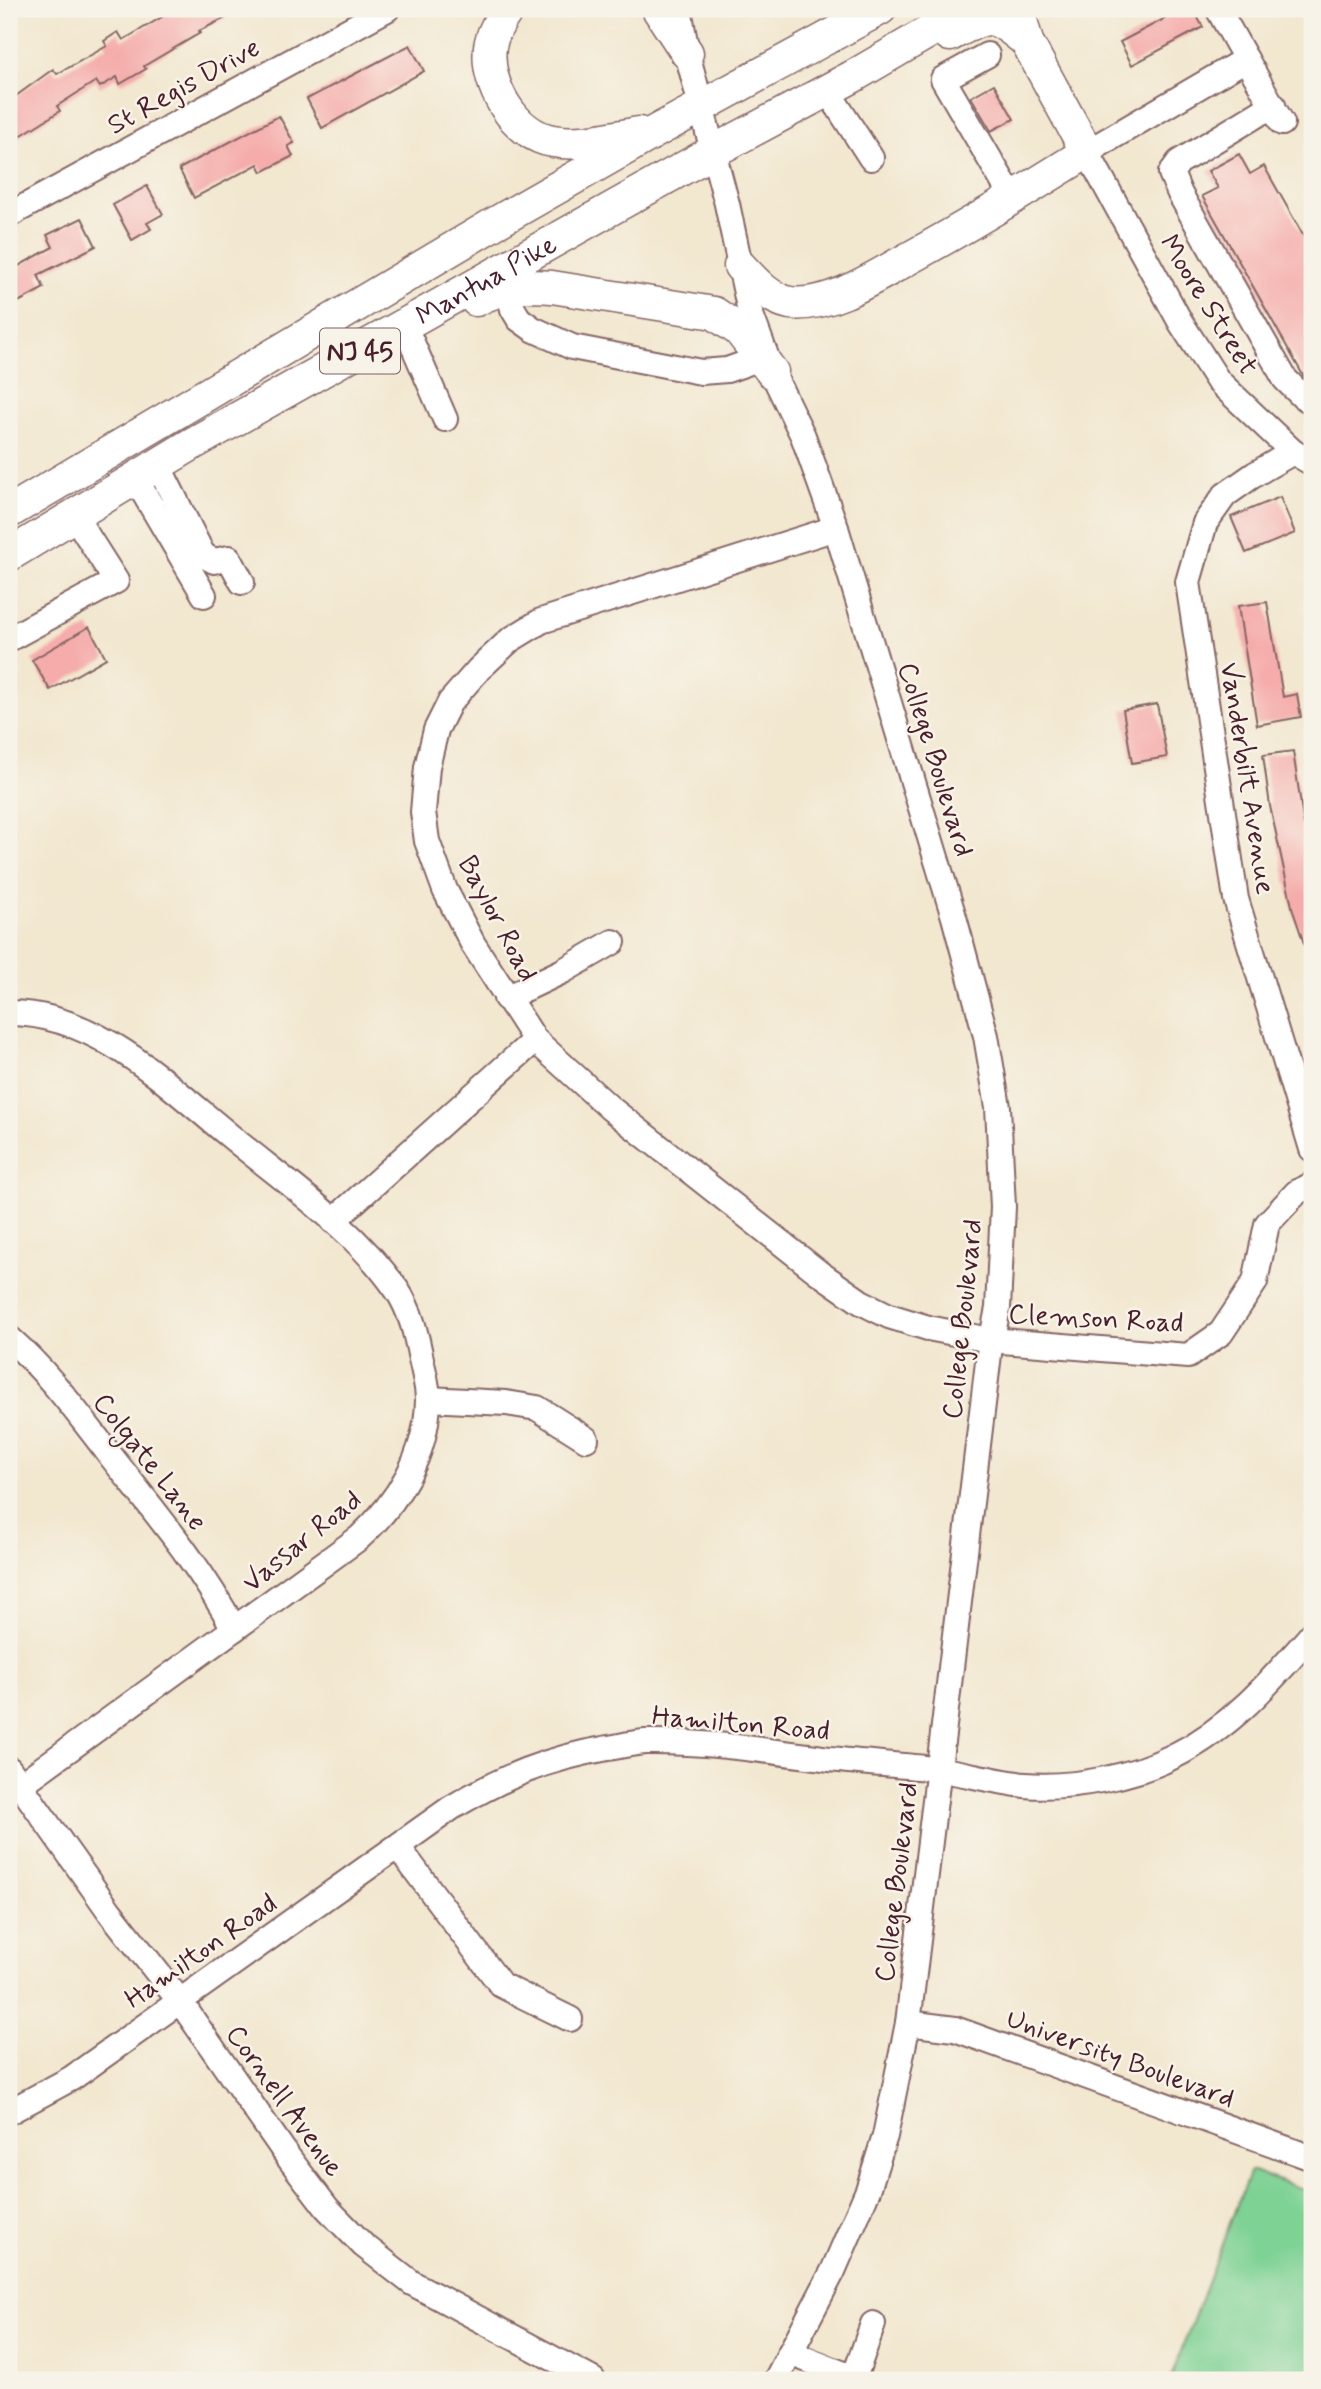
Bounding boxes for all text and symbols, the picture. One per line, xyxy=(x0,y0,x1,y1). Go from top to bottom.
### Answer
street label: St Regis Drive xyxy=(101,30,267,144)
street label: Mantua Pike xyxy=(410,227,564,336)
street label: Moore Street xyxy=(1150,228,1266,383)
road number: NJ 45 xyxy=(320,328,400,374)
street label: College Boulevard xyxy=(888,658,982,861)
street label: Vanderbilt Avenue xyxy=(1210,660,1283,897)
street label: Baylor Road xyxy=(448,849,546,989)
street label: College Boulevard xyxy=(935,1217,992,1421)
street label: Clemson Road xyxy=(1007,1296,1184,1343)
street label: Colgate Lane xyxy=(82,1386,215,1541)
street label: Vassar Road xyxy=(235,1482,370,1601)
street label: Hamilton Road xyxy=(650,1698,831,1751)
street label: College Boulevard xyxy=(867,1780,928,1984)
street label: Hamilton Road xyxy=(118,1886,285,2018)
street label: University Boulevard xyxy=(1001,2001,1239,2118)
street label: Cornell Avenue xyxy=(216,2018,352,2185)

